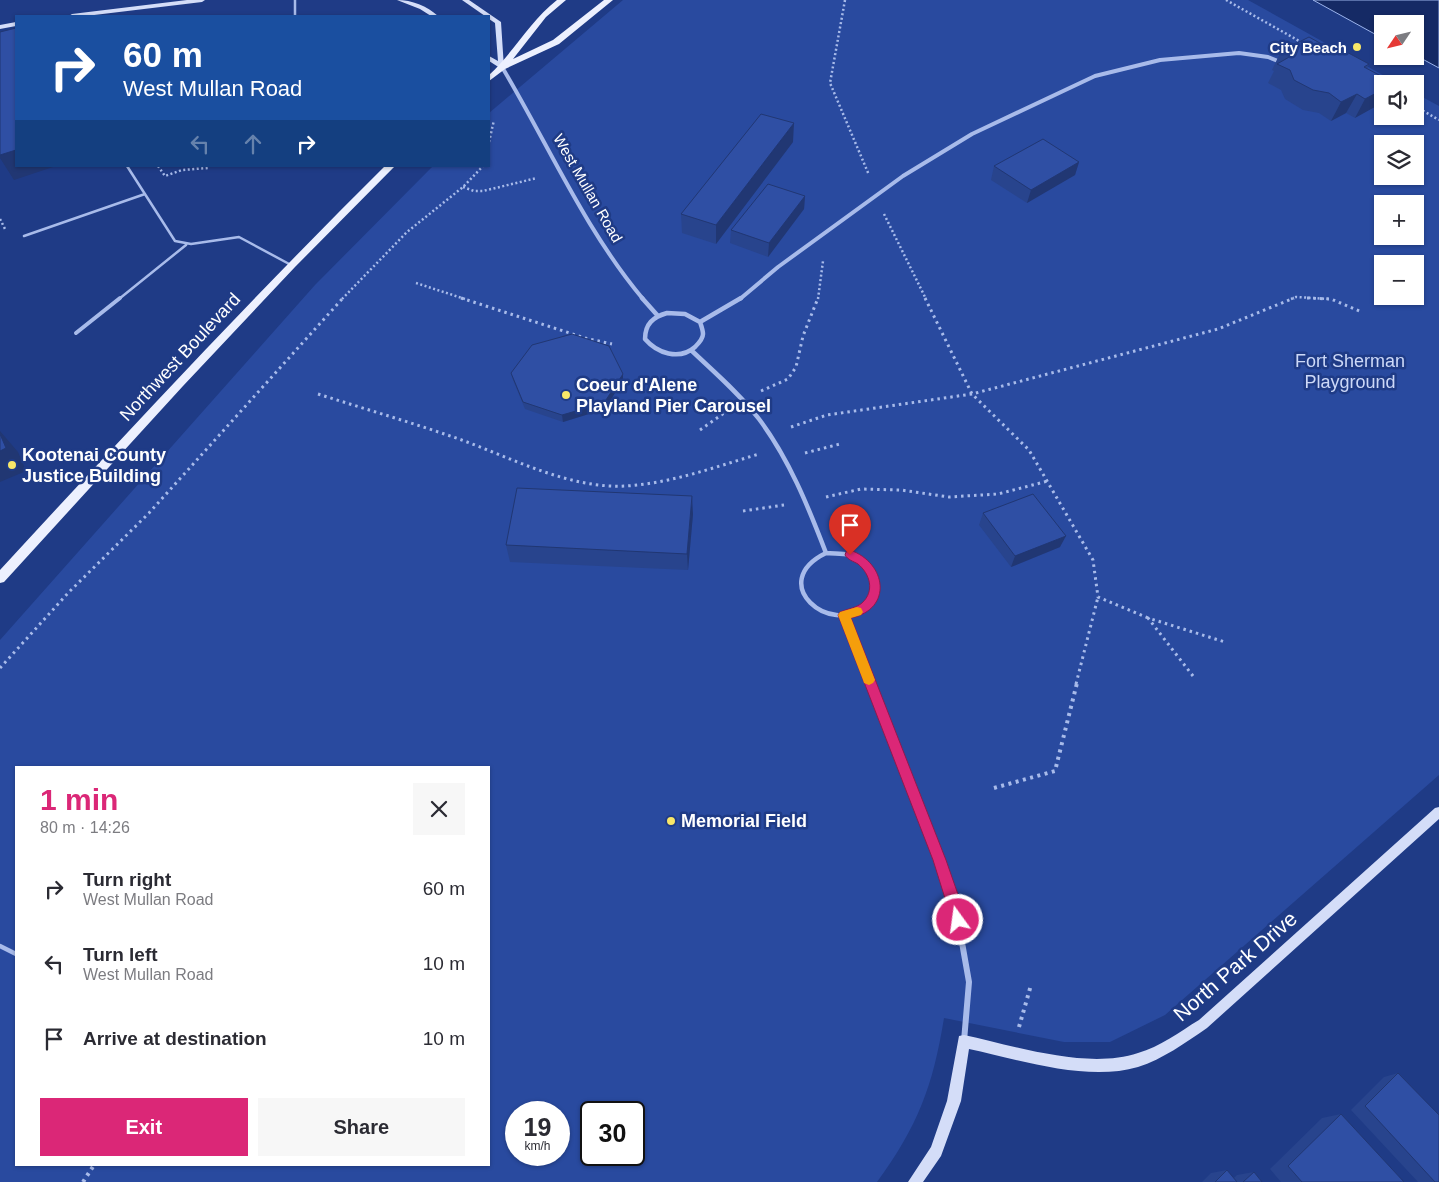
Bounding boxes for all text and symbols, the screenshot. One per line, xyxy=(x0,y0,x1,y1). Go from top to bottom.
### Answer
north arrow xyxy=(1374,15,1424,65)
map controls xyxy=(1374,15,1424,305)
icon: right xyxy=(40,35,105,100)
text: 60 m xyxy=(123,35,203,74)
place label: City Beach xyxy=(1269,39,1347,56)
marker: City Beach xyxy=(1351,41,1363,53)
button: sound xyxy=(1374,75,1424,125)
text: West Mullan Road xyxy=(123,76,302,101)
icon: left xyxy=(186,130,214,158)
icon: ahead xyxy=(239,130,267,158)
icon: right xyxy=(292,130,320,158)
street label: West Mullan Road xyxy=(550,131,626,245)
button: layers xyxy=(1374,135,1424,185)
button: + xyxy=(1374,195,1424,245)
button: − xyxy=(1374,255,1424,305)
street label: Northwest Boulevard xyxy=(116,289,244,425)
park label: Fort Sherman Playground xyxy=(1295,351,1405,392)
place label: Coeur d'Alene Playland Pier Carousel xyxy=(576,375,771,416)
marker: Coeur d'Alene Playland Pier Carousel xyxy=(560,389,572,401)
place label: Kootenai County Justice Building xyxy=(22,445,166,486)
marker: Kootenai County Justice Building xyxy=(6,459,18,471)
pin xyxy=(829,504,871,555)
icon: arrive xyxy=(836,511,864,539)
text: 1 min xyxy=(40,783,118,816)
button: close xyxy=(413,783,465,835)
place label: Memorial Field xyxy=(681,811,807,831)
marker: Memorial Field xyxy=(665,815,677,827)
text: 80 m · 14:26 xyxy=(40,819,130,836)
text: Turn right xyxy=(83,869,171,890)
icon: right xyxy=(40,875,68,903)
text: 60 m xyxy=(423,878,465,899)
text: West Mullan Road xyxy=(83,891,213,908)
position arrow xyxy=(931,893,983,945)
street label: North Park Drive xyxy=(1169,906,1301,1026)
text: Turn left xyxy=(83,944,158,965)
icon: left xyxy=(40,950,68,978)
text: 10 m xyxy=(423,953,465,974)
text: West Mullan Road xyxy=(83,966,213,983)
icon: arrive xyxy=(40,1025,68,1053)
text: Arrive at destination xyxy=(83,1028,267,1049)
text: 10 m xyxy=(423,1028,465,1049)
button: Exit xyxy=(40,1098,248,1156)
button: Share xyxy=(258,1098,465,1156)
speed limit sign: 30 xyxy=(580,1101,645,1166)
text: 19 xyxy=(524,1113,551,1141)
text: km/h xyxy=(524,1139,551,1153)

